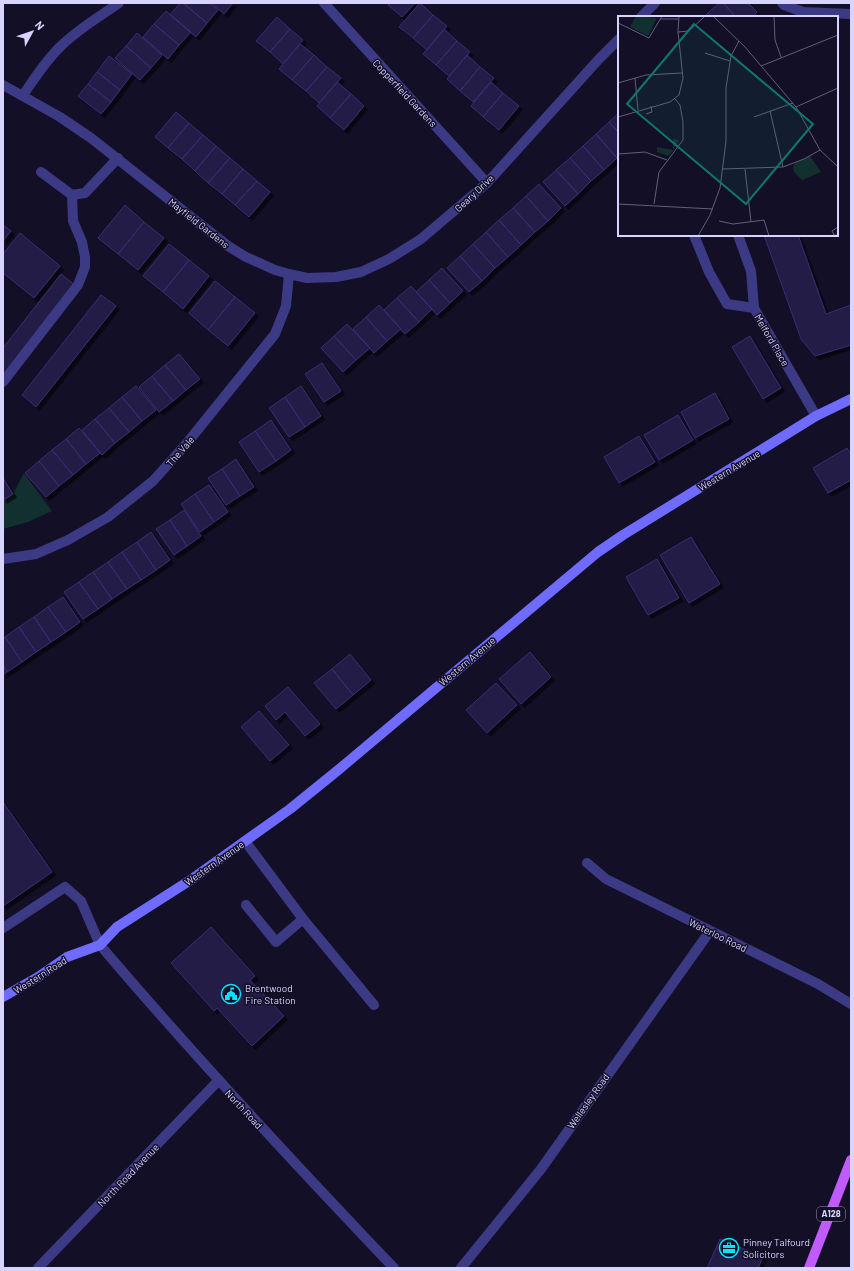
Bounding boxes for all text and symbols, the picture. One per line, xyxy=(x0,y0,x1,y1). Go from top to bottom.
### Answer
north arrow xyxy=(12,12,52,52)
inset map xyxy=(618,16,838,236)
text: N xyxy=(33,18,47,32)
street label: Copperfield Gardens xyxy=(370,57,440,130)
street label: Geary Drive xyxy=(452,172,496,214)
street label: Mayfield Gardens xyxy=(166,196,232,251)
street label: Melford Place xyxy=(752,312,792,368)
street label: The Vale xyxy=(163,433,197,469)
street label: Western Avenue xyxy=(696,447,762,493)
street label: Western Avenue xyxy=(436,634,498,688)
street label: Western Avenue xyxy=(182,838,246,888)
street label: Waterloo Road xyxy=(687,916,749,954)
street label: Western Road xyxy=(11,954,69,996)
place label: Brentwood Fire Station xyxy=(245,982,296,1006)
public building icon: Brentwood Fire Station xyxy=(220,983,242,1005)
street label: Wellesley Road xyxy=(565,1071,611,1131)
street label: North Road xyxy=(223,1087,265,1131)
street label: North Road Avenue xyxy=(95,1141,161,1209)
road number: A128 xyxy=(817,1207,845,1221)
place label: Pinney Talfourd Solicitors xyxy=(743,1236,810,1260)
office icon: Pinney Talfourd Solicitors xyxy=(718,1237,740,1259)

